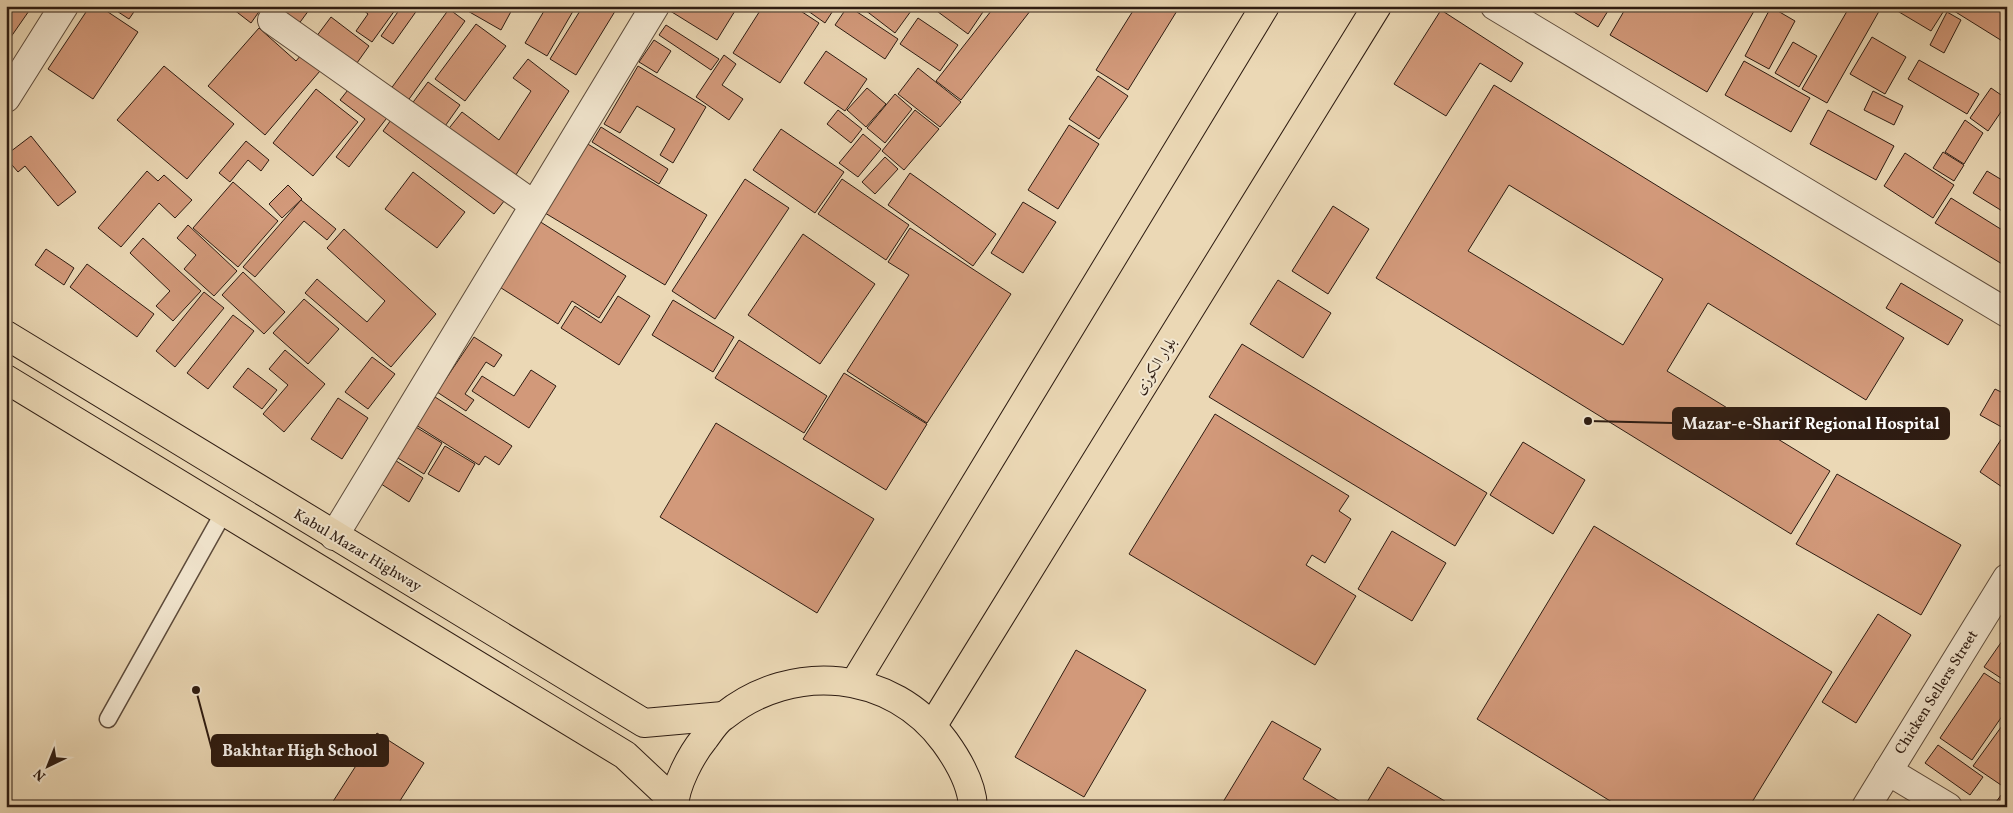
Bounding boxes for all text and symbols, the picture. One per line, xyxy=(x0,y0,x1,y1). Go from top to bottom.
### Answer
street label: بلوار الکوزی xyxy=(1130,334,1182,399)
callout: Mazar-e-Sharif Regional Hospital xyxy=(1673,408,1949,439)
text: Mazar-e-Sharif Regional Hospital xyxy=(1682,414,1940,436)
street label: Kabul Mazar Highway xyxy=(289,505,425,598)
street label: Chicken Sellers Street xyxy=(1890,627,1984,759)
callout: Bakhtar High School xyxy=(212,735,388,766)
north arrow xyxy=(22,740,72,790)
text: Bakhtar High School xyxy=(222,741,378,763)
text: N xyxy=(30,764,50,785)

